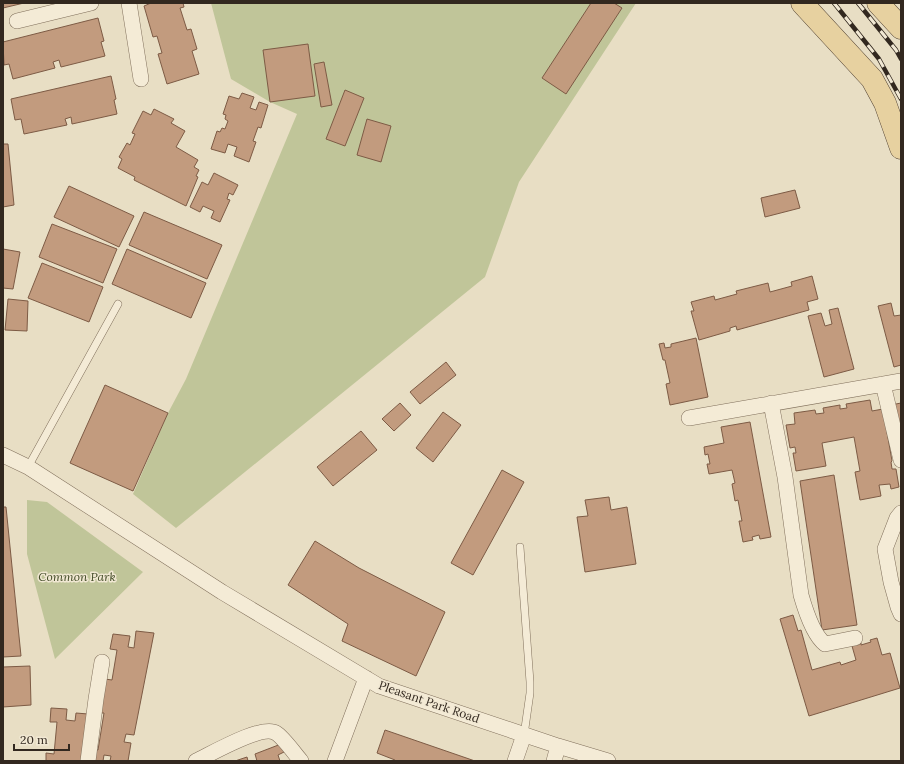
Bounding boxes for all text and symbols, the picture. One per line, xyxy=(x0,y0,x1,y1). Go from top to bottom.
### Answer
park label: Common Park xyxy=(38,569,116,584)
street label: Pleasant Park Road xyxy=(377,677,482,726)
scale bar xyxy=(14,726,69,752)
text: 20 m xyxy=(20,732,48,747)

